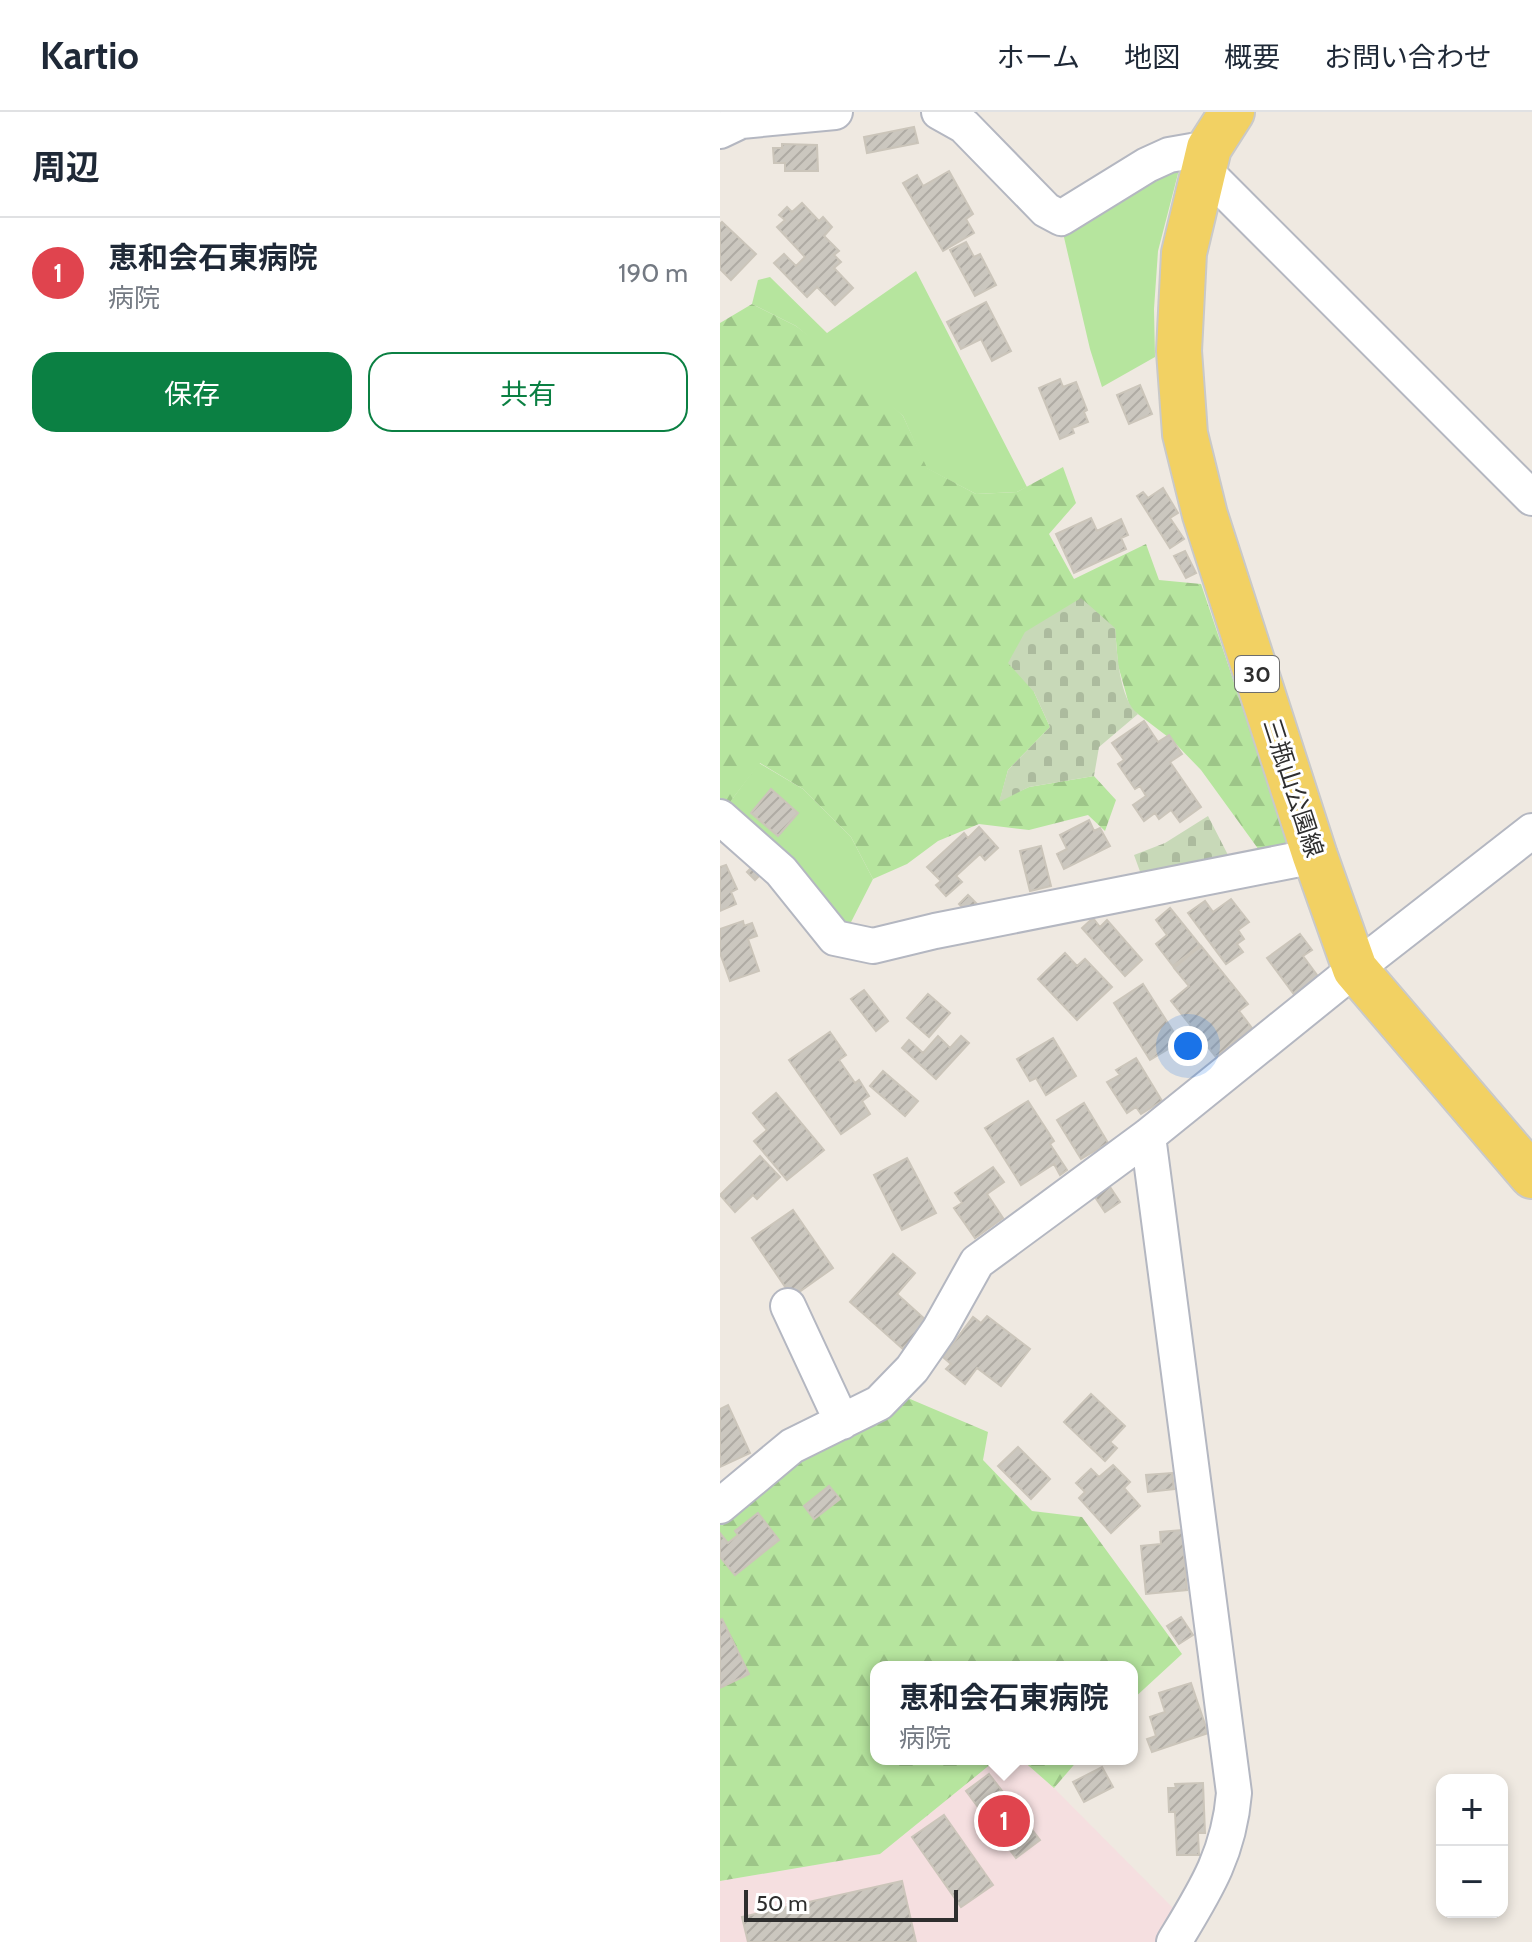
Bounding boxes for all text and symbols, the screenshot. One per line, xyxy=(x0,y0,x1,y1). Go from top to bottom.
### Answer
text: Kartio xyxy=(40,32,139,79)
text: ホーム xyxy=(997,40,1080,74)
text: 地図 xyxy=(1124,40,1180,74)
text: 概要 xyxy=(1224,40,1280,74)
text: お問い合わせ xyxy=(1324,40,1492,74)
text: 周辺 xyxy=(32,146,100,188)
text: 恵和会石東病院 xyxy=(108,239,318,276)
text: 1 xyxy=(53,257,63,289)
text: 190 m xyxy=(618,257,688,289)
text: 病院 xyxy=(108,282,160,314)
button: 保存 xyxy=(32,352,352,432)
button: 共有 xyxy=(368,352,688,432)
road number: 30 xyxy=(1235,656,1279,692)
street label: 三瓶山公園線 xyxy=(1257,715,1330,861)
your location xyxy=(1168,1026,1208,1066)
popup xyxy=(870,1661,1138,1765)
text: 恵和会石東病院 xyxy=(899,1679,1109,1716)
text: 病院 xyxy=(899,1722,951,1754)
map controls xyxy=(1436,1774,1508,1918)
button: + xyxy=(1436,1774,1508,1846)
pin: 1 xyxy=(978,1791,1030,1851)
button: − xyxy=(1436,1846,1508,1918)
scale bar xyxy=(744,1886,958,1922)
text: 50 m xyxy=(756,1890,808,1917)

